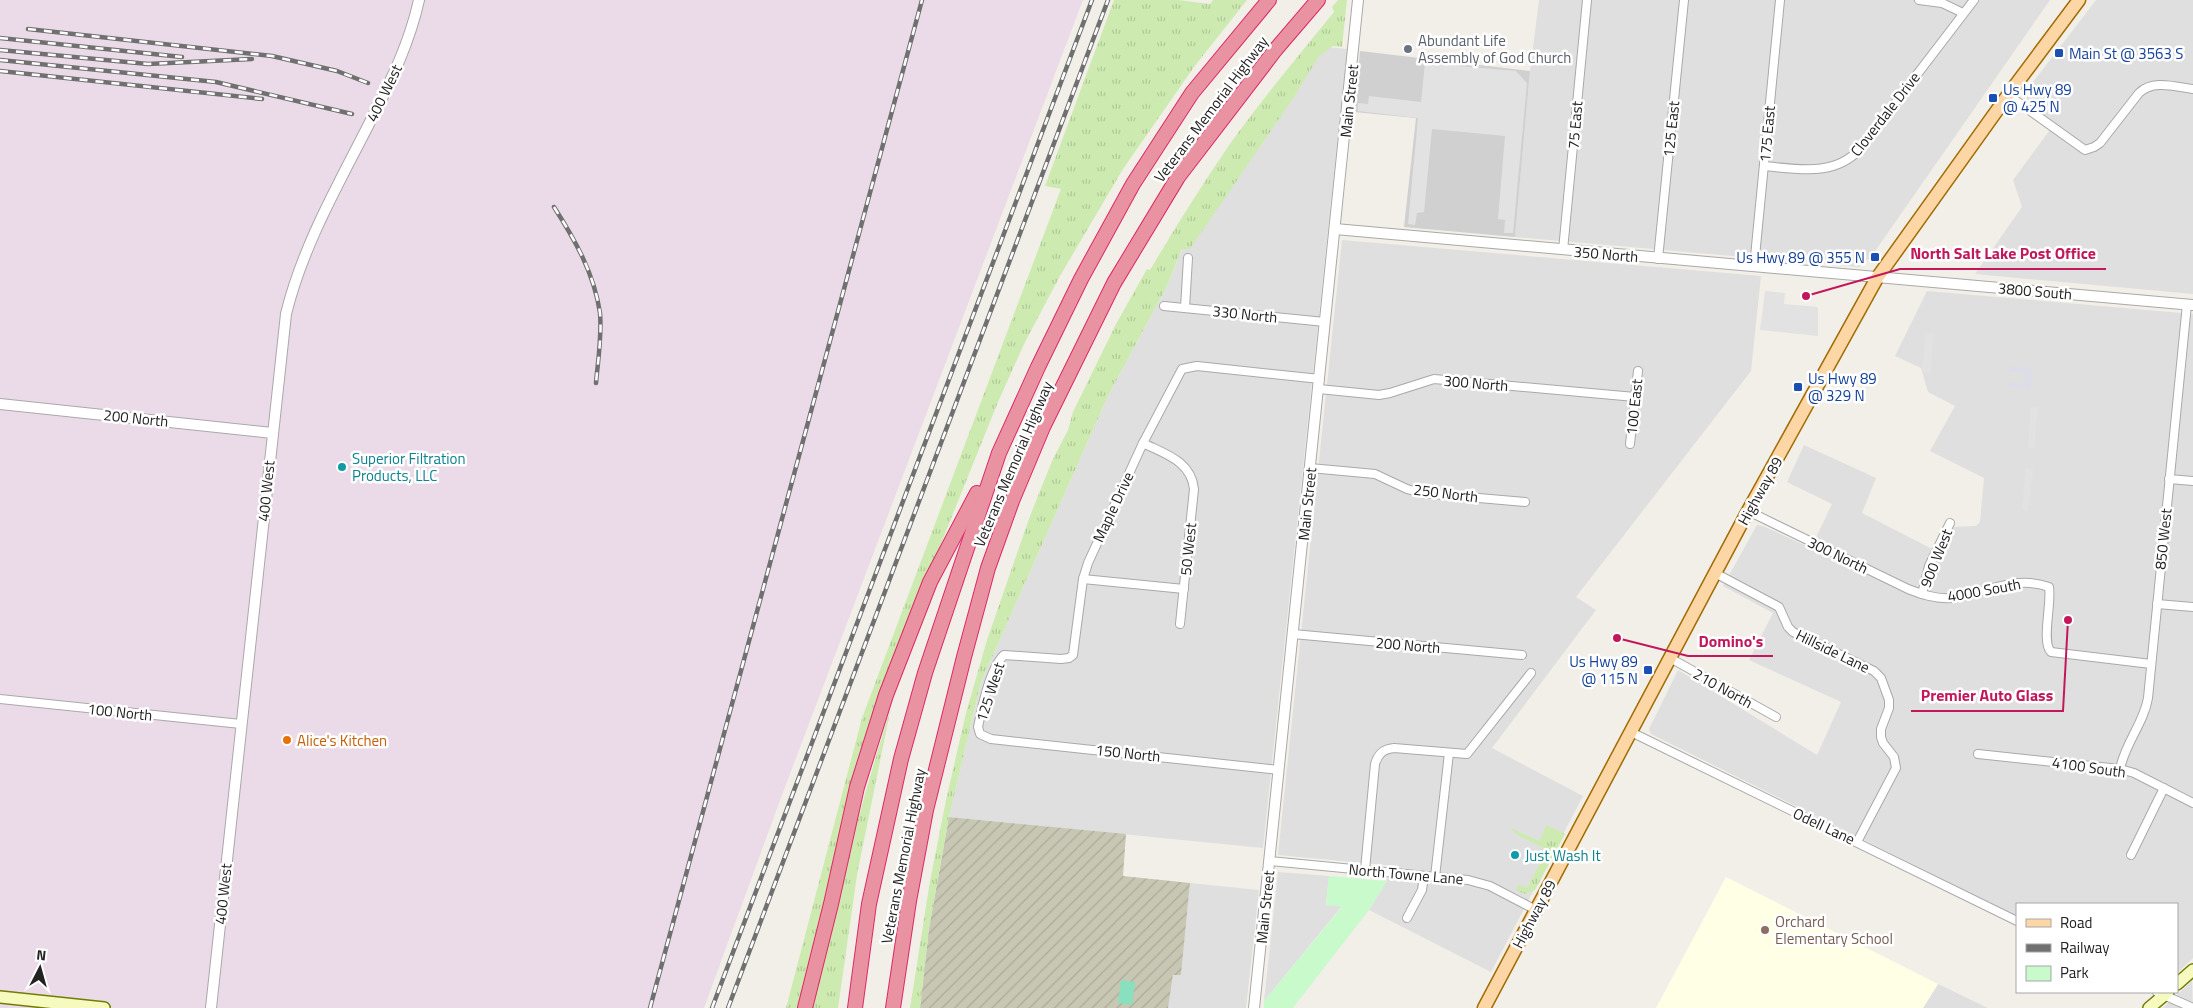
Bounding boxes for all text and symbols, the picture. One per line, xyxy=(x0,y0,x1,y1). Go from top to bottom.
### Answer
place label: Abundant Life Assembly of God Church xyxy=(1418,29,1571,69)
street label: Veterans Memorial Highway xyxy=(1148,31,1274,187)
place label: Main St @ 3563 S xyxy=(2069,42,2183,65)
marker: Abundant Life Assembly of God Church xyxy=(1402,43,1414,55)
marker: Main St @ 3563 S xyxy=(2053,47,2065,59)
street label: 400 West xyxy=(360,60,408,126)
street label: Main Street xyxy=(1334,63,1364,139)
street label: Cloverdale Drive xyxy=(1845,67,1925,161)
place label: Us Hwy 89 @ 425 N xyxy=(2003,78,2072,118)
marker: Us Hwy 89 @ 425 N xyxy=(1987,92,1999,104)
street label: 75 East xyxy=(1561,99,1589,150)
street label: 125 East xyxy=(1657,99,1685,158)
street label: 175 East xyxy=(1753,104,1781,163)
callout: North Salt Lake Post Office xyxy=(1900,238,2106,269)
street label: 350 North xyxy=(1573,240,1639,268)
text: North Salt Lake Post Office xyxy=(1910,241,2096,265)
place label: Us Hwy 89 @ 355 N xyxy=(1736,246,1865,269)
marker: Us Hwy 89 @ 355 N xyxy=(1869,251,1881,263)
street label: 3800 South xyxy=(1997,276,2073,306)
street label: 330 North xyxy=(1211,299,1279,329)
place label: Us Hwy 89 @ 329 N xyxy=(1808,367,1877,407)
street label: 300 North xyxy=(1443,369,1509,397)
street label: 100 East xyxy=(1620,377,1648,436)
street label: Veterans Memorial Highway xyxy=(968,378,1058,550)
marker: Us Hwy 89 @ 329 N xyxy=(1792,381,1804,393)
street label: 200 North xyxy=(102,403,170,433)
place label: Superior Filtration Products, LLC xyxy=(352,447,466,487)
street label: Highway 89 xyxy=(1732,453,1788,529)
street label: 400 West xyxy=(251,459,281,523)
marker: Superior Filtration Products, LLC xyxy=(336,461,348,473)
street label: Main Street xyxy=(1292,466,1322,542)
street label: Maple Drive xyxy=(1087,468,1139,546)
street label: 250 North xyxy=(1412,478,1480,508)
street label: 850 West xyxy=(2148,507,2178,571)
street label: 50 West xyxy=(1174,521,1202,577)
street label: 900 West xyxy=(1914,525,1958,591)
street label: 300 North xyxy=(1804,530,1872,580)
street label: 4000 South xyxy=(1945,572,2023,608)
street label: Hillside Lane xyxy=(1792,623,1874,679)
callout: Domino's xyxy=(1688,625,1773,656)
text: Domino's xyxy=(1699,629,1763,653)
street label: 200 North xyxy=(1375,631,1441,659)
place label: Us Hwy 89 @ 115 N xyxy=(1569,650,1638,690)
street label: 125 West xyxy=(970,659,1011,725)
street label: 210 North xyxy=(1689,662,1757,714)
marker: Us Hwy 89 @ 115 N xyxy=(1642,664,1654,676)
callout: Premier Auto Glass xyxy=(1911,680,2063,711)
text: Premier Auto Glass xyxy=(1921,683,2053,707)
street label: 100 North xyxy=(86,697,154,727)
place label: Alice's Kitchen xyxy=(297,729,387,752)
marker: Alice's Kitchen xyxy=(281,734,293,746)
street label: 150 North xyxy=(1094,738,1162,768)
street label: 4100 South xyxy=(2051,750,2127,784)
street label: Veterans Memorial Highway xyxy=(875,766,931,946)
street label: Odell Lane xyxy=(1789,802,1859,850)
place label: Just Wash It xyxy=(1525,844,1601,867)
marker: Just Wash It xyxy=(1509,849,1521,861)
street label: North Towne Lane xyxy=(1348,858,1464,890)
street label: 400 West xyxy=(208,862,238,926)
street label: Main Street xyxy=(1250,869,1280,945)
street label: Highway 89 xyxy=(1506,875,1562,953)
legend xyxy=(2016,903,2178,993)
place label: Orchard Elementary School xyxy=(1775,910,1893,950)
text: Road xyxy=(2060,911,2092,934)
marker: Orchard Elementary School xyxy=(1759,924,1771,936)
text: Railway xyxy=(2060,936,2110,959)
north arrow xyxy=(15,943,65,993)
text: N xyxy=(35,944,47,966)
text: Park xyxy=(2060,961,2089,984)

